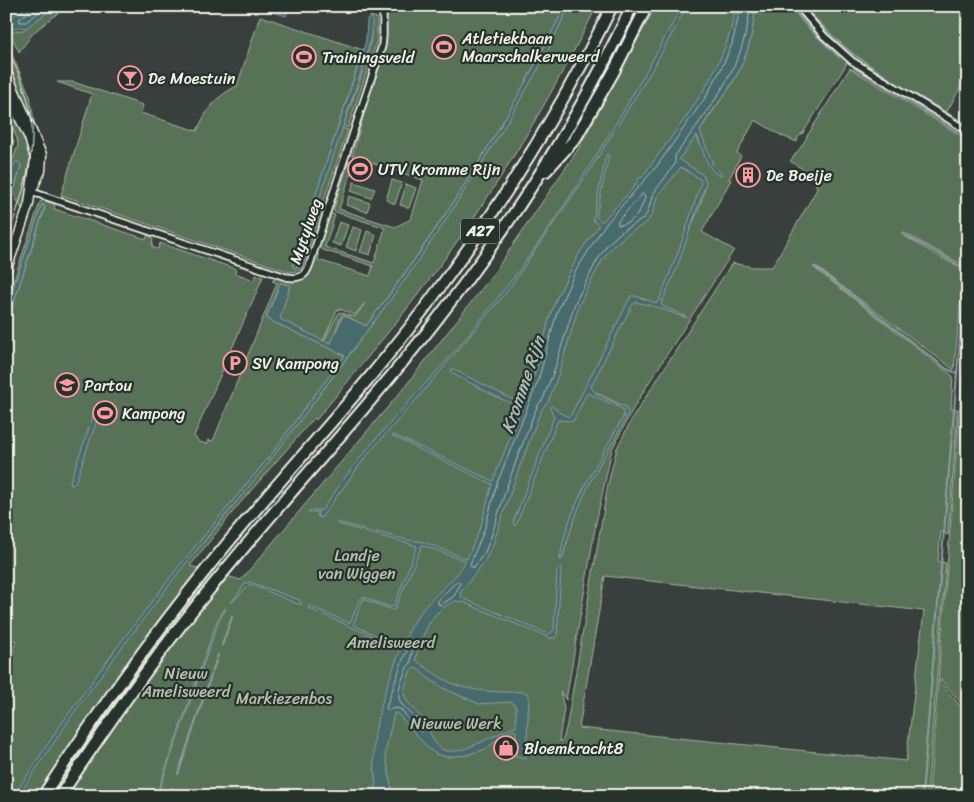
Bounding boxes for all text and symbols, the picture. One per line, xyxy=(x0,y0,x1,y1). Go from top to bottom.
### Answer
place label: Atletiekbaan Maarschalkerweerd xyxy=(461,24,601,71)
sports icon: Atletiekbaan Maarschalkerweerd xyxy=(431,34,457,60)
place label: Trainingsveld xyxy=(322,43,416,72)
sports icon: Trainingsveld xyxy=(291,44,317,70)
place label: De Moestuin xyxy=(148,64,236,93)
bar icon: De Moestuin xyxy=(117,65,143,91)
place label: UTV Kromme Rijn xyxy=(378,155,501,184)
sports icon: UTV Kromme Rijn xyxy=(347,156,373,182)
place label: De Boeije xyxy=(766,161,832,190)
building icon: De Boeije xyxy=(735,162,761,188)
street label: Mytylweg xyxy=(281,194,330,268)
road number: A27 xyxy=(461,218,499,244)
water label: Kromme Rijn xyxy=(492,330,555,438)
place label: SV Kampong xyxy=(252,349,339,378)
parking icon: SV Kampong xyxy=(222,350,248,376)
place label: Partou xyxy=(84,371,132,400)
school or university icon: Partou xyxy=(54,372,80,398)
place label: Kampong xyxy=(122,399,185,428)
sports icon: Kampong xyxy=(92,400,118,426)
park label: Landje van Wiggen xyxy=(318,541,396,588)
park label: Amelisweerd xyxy=(346,628,437,657)
park label: Nieuw Amelisweerd xyxy=(141,659,232,706)
park label: Markiezenbos xyxy=(236,684,332,713)
park label: Nieuwe Werk xyxy=(410,709,502,738)
place label: Bloemkracht8 xyxy=(524,734,624,763)
shop icon: Bloemkracht8 xyxy=(493,735,519,761)

